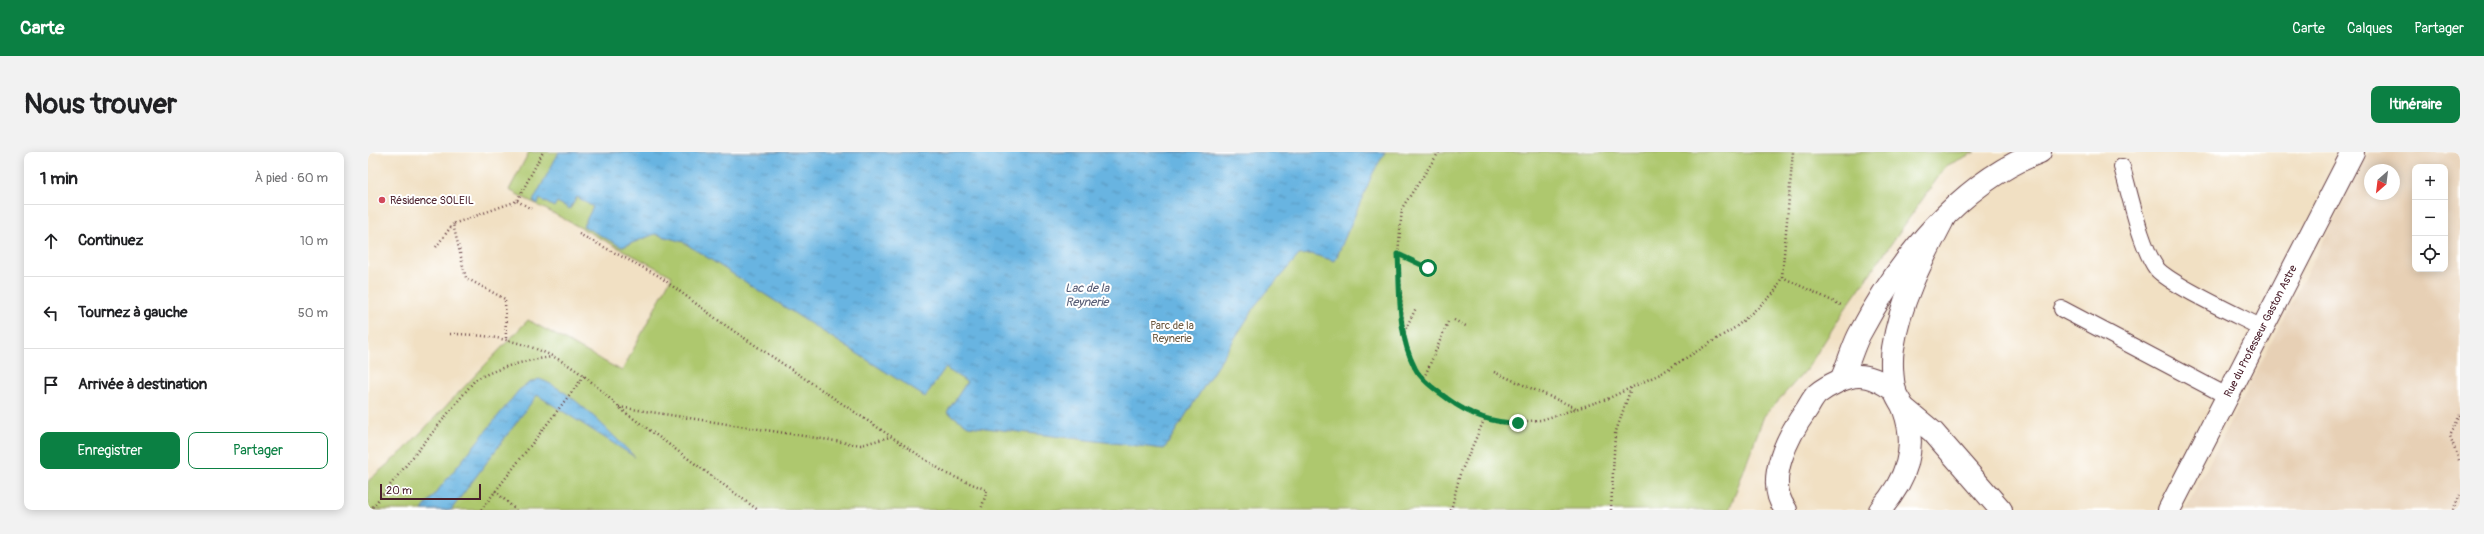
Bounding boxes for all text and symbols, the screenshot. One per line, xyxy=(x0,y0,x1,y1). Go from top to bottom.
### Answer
text: Carte xyxy=(20,16,64,40)
text: Carte xyxy=(2292,20,2325,37)
text: Calques xyxy=(2347,20,2392,37)
text: Partager xyxy=(2414,20,2464,37)
button: Itinéraire xyxy=(2371,86,2460,123)
text: Nous trouver xyxy=(24,87,177,122)
north arrow xyxy=(2364,164,2400,200)
map controls xyxy=(2412,164,2448,272)
button: + xyxy=(2412,164,2448,200)
text: 1 min xyxy=(40,168,78,189)
text: À pied · 60 m xyxy=(255,170,328,186)
place label: Résidence SOLEIL xyxy=(390,194,474,207)
marker: Résidence SOLEIL xyxy=(377,195,387,205)
button: − xyxy=(2412,200,2448,236)
icon: ahead xyxy=(40,230,62,252)
text: Continuez xyxy=(78,231,143,250)
text: 10 m xyxy=(300,233,328,249)
button: locate xyxy=(2412,236,2448,272)
route start xyxy=(1419,259,1437,277)
street label: Rue du Professeur Gaston Astre xyxy=(2221,262,2300,399)
water label: Lac de la Reynerie xyxy=(1065,281,1110,310)
icon: left xyxy=(40,302,62,324)
text: Tournez à gauche xyxy=(78,303,188,322)
text: 50 m xyxy=(298,305,328,321)
park label: Parc de la Reynerie xyxy=(1150,319,1194,345)
icon: arrive xyxy=(40,374,62,396)
text: Arrivée à destination xyxy=(78,375,207,394)
route end xyxy=(1509,414,1527,432)
button: Enregistrer xyxy=(40,432,180,469)
button: Partager xyxy=(188,432,328,469)
scale bar xyxy=(380,482,481,501)
text: 20 m xyxy=(386,484,412,497)

